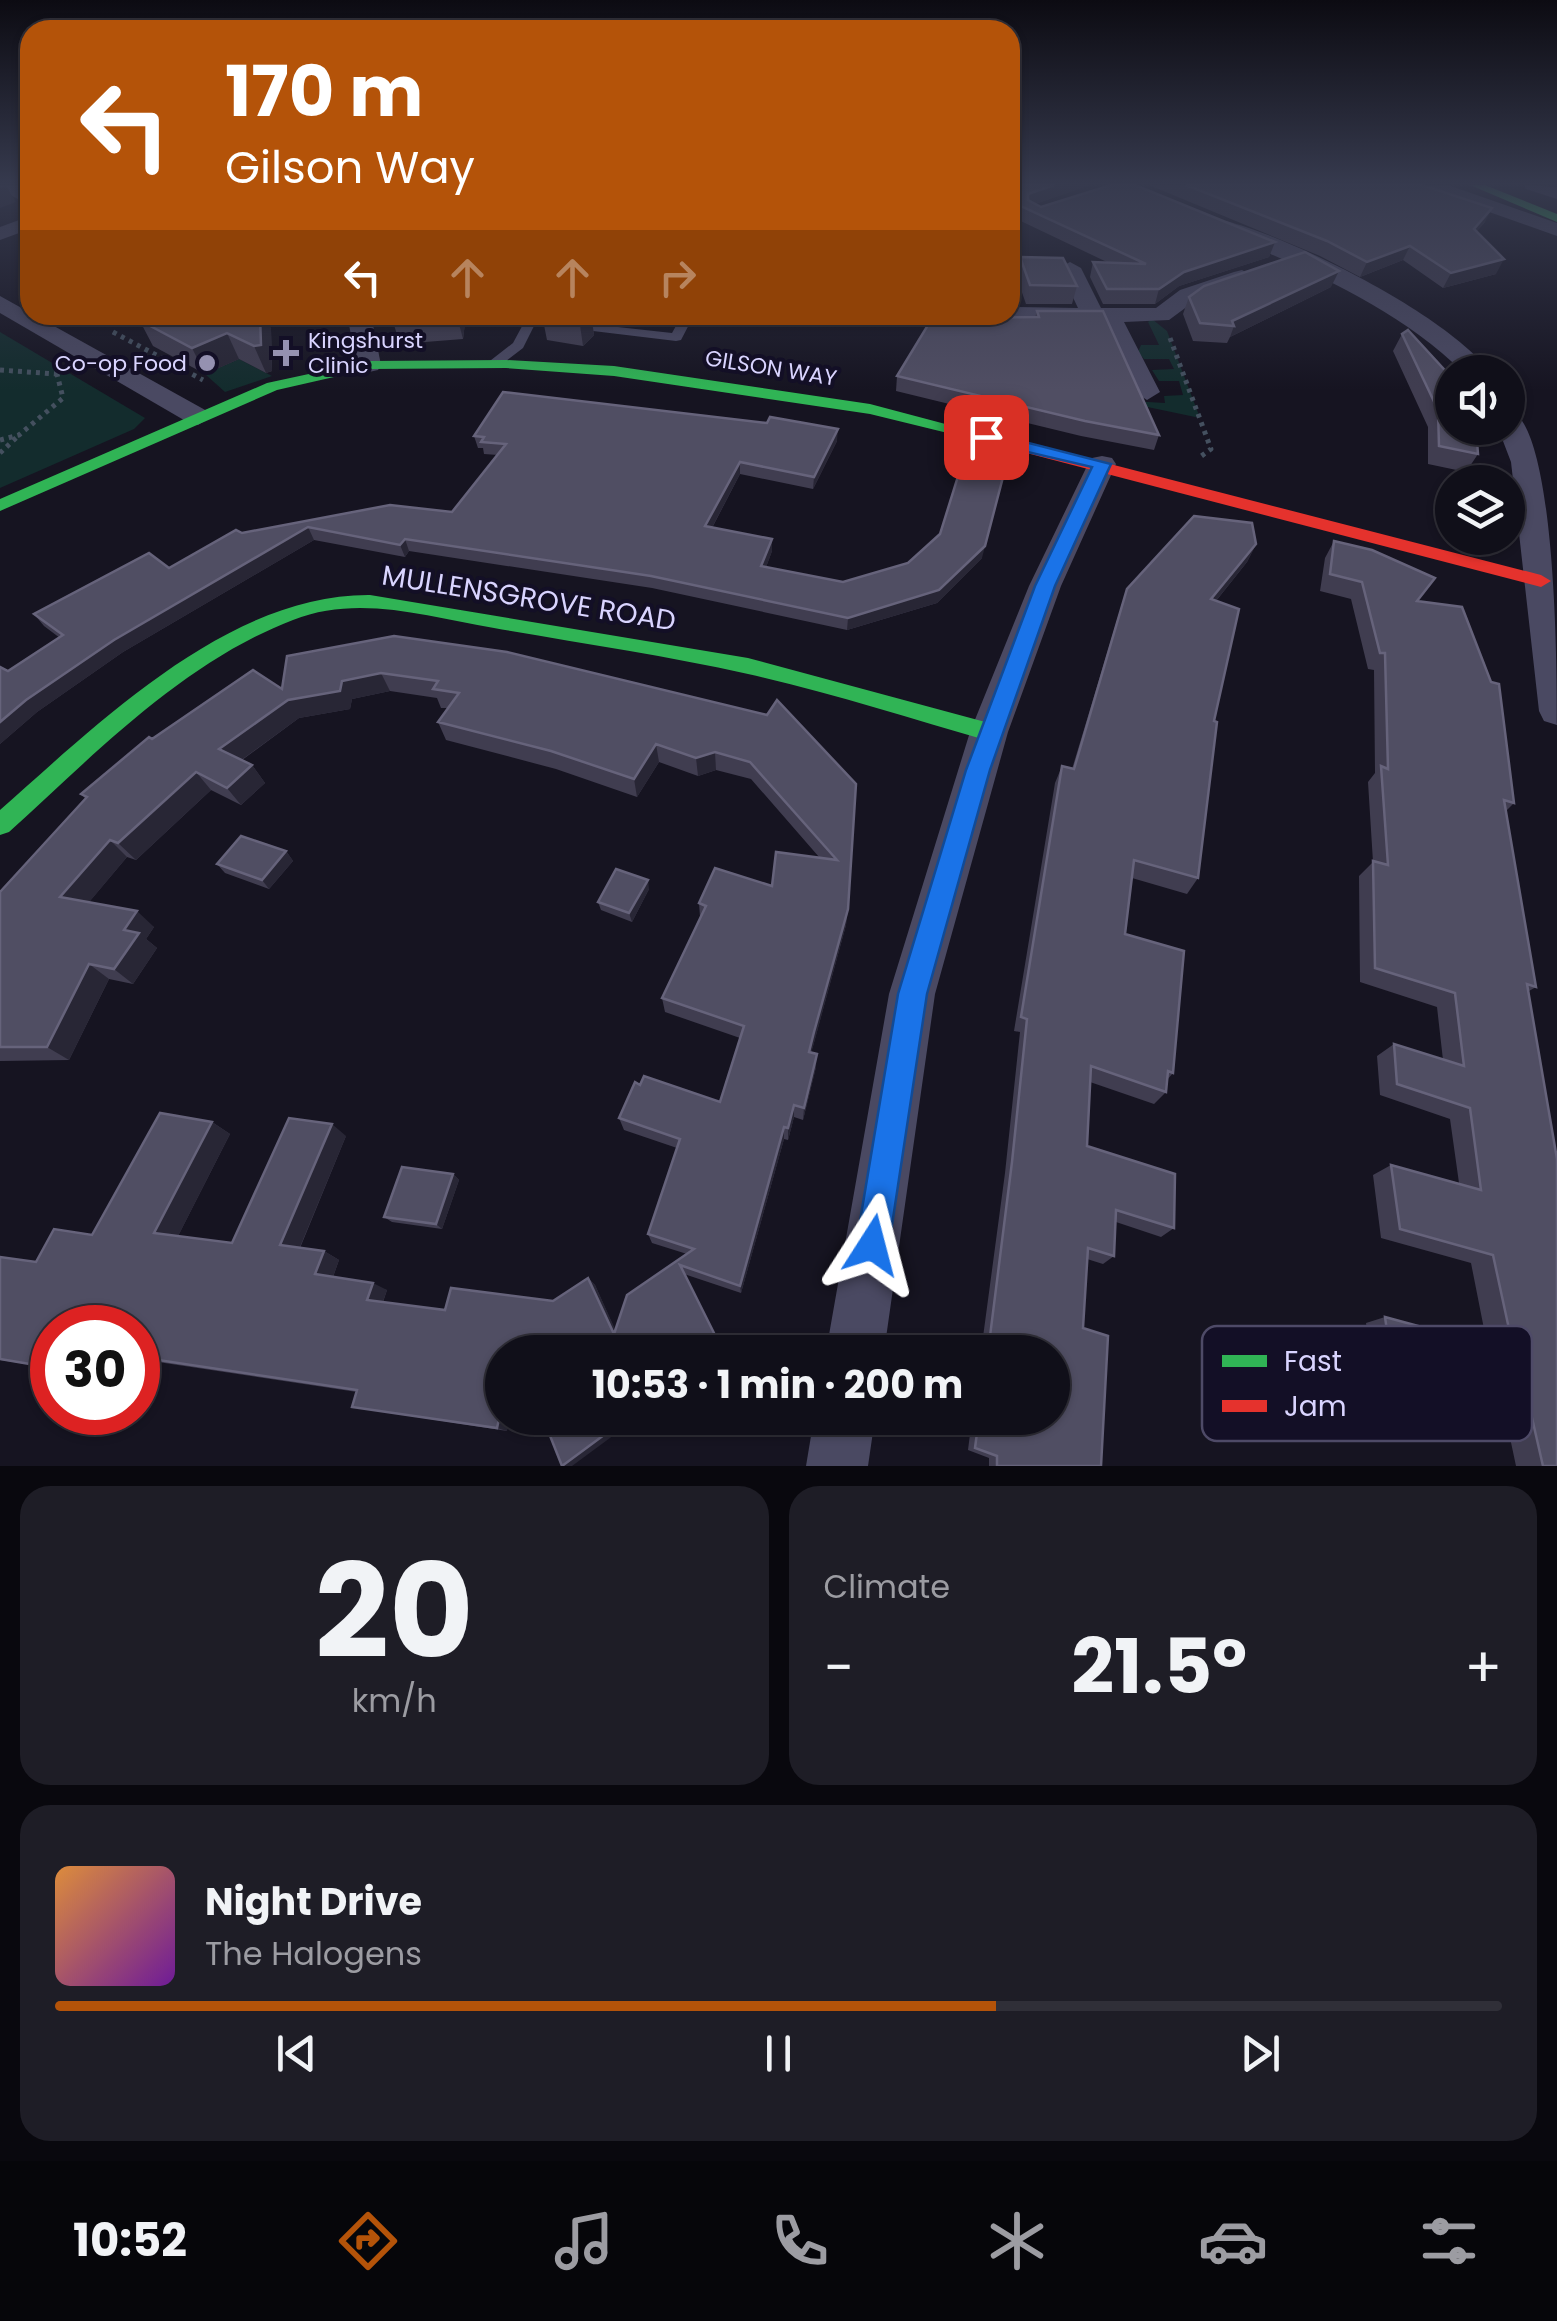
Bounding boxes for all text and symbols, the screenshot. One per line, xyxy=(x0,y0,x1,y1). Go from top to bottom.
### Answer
text: 170 m xyxy=(225,42,423,141)
icon: left xyxy=(60,60,190,190)
text: Gilson Way xyxy=(225,136,475,199)
icon: left xyxy=(335,250,390,305)
icon: ahead xyxy=(440,250,495,305)
icon: ahead xyxy=(545,250,600,305)
icon: right xyxy=(650,250,705,305)
place label: Kingshurst Clinic xyxy=(308,325,423,381)
marker: Kingshurst Clinic xyxy=(273,340,299,366)
street label: GILSON WAY xyxy=(703,342,839,394)
place label: Co-op Food xyxy=(55,348,187,379)
marker: Co-op Food xyxy=(196,352,218,374)
map controls xyxy=(1435,355,1525,555)
button: sound xyxy=(1435,355,1525,445)
pin xyxy=(944,395,1029,480)
icon: arrive xyxy=(959,410,1014,465)
button: layers xyxy=(1435,465,1525,555)
street label: MULLENSGROVE ROAD xyxy=(379,556,679,640)
position arrow xyxy=(820,1193,924,1297)
speed limit sign: 30 xyxy=(30,1305,160,1435)
legend xyxy=(1202,1326,1532,1441)
text: Fast xyxy=(1284,1342,1342,1381)
text: 10:53 · 1 min · 200 m xyxy=(592,1358,963,1411)
text: Jam xyxy=(1284,1387,1347,1426)
text: 20 xyxy=(315,1520,474,1703)
text: Climate xyxy=(824,1564,950,1609)
text: 21.5° xyxy=(1071,1614,1247,1719)
text: − xyxy=(824,1629,854,1706)
text: + xyxy=(1464,1629,1502,1706)
text: km/h xyxy=(352,1678,437,1723)
text: Night Drive xyxy=(205,1875,422,1928)
text: The Halogens xyxy=(205,1931,422,1976)
icon: previous xyxy=(269,2026,324,2081)
icon: pause xyxy=(751,2026,806,2081)
icon: next xyxy=(1233,2026,1288,2081)
icon: directions xyxy=(333,2206,403,2276)
icon: music xyxy=(549,2206,619,2276)
icon: phone xyxy=(765,2206,835,2276)
icon: climate xyxy=(982,2206,1052,2276)
icon: car xyxy=(1198,2206,1268,2276)
icon: filters xyxy=(1414,2206,1484,2276)
text: 10:52 xyxy=(73,2209,187,2272)

